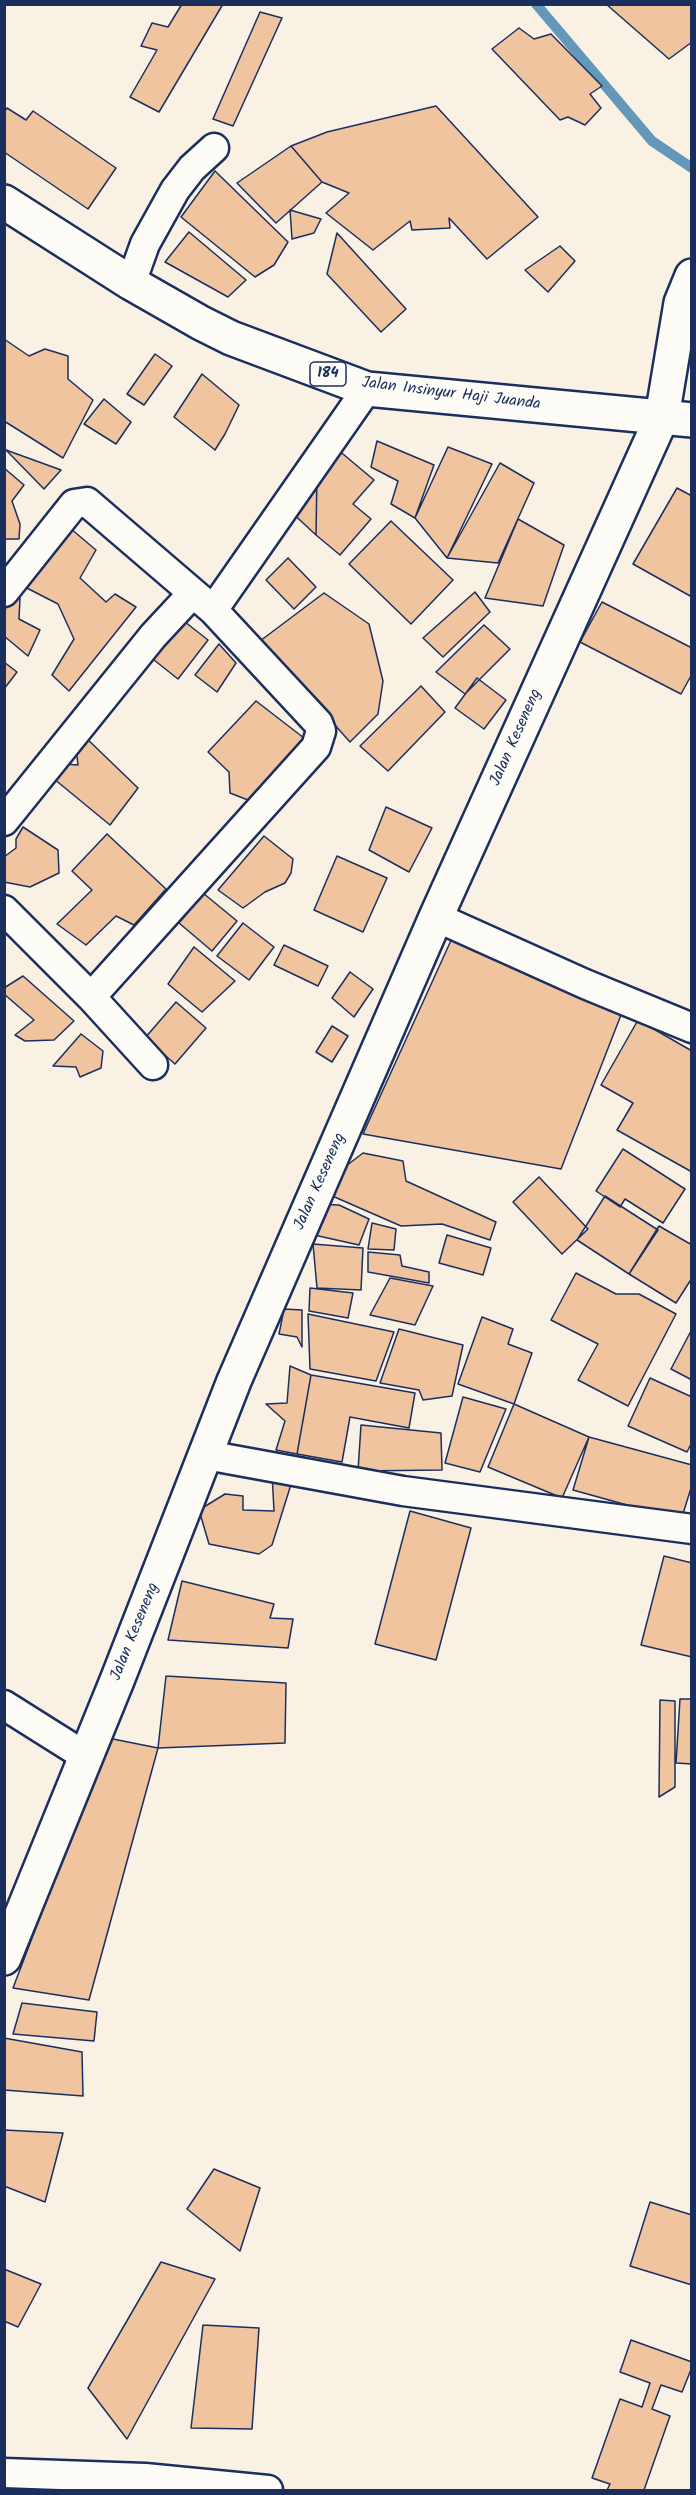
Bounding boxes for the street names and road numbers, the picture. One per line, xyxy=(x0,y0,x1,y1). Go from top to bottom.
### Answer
road number: 184 xyxy=(310,362,346,386)
street label: Jalan Insinyur Haji Juanda xyxy=(360,374,542,416)
street label: Jalan Keseneng xyxy=(487,687,547,789)
street label: Jalan Keseneng xyxy=(291,1131,351,1233)
street label: Jalan Keseneng xyxy=(108,1580,164,1684)

